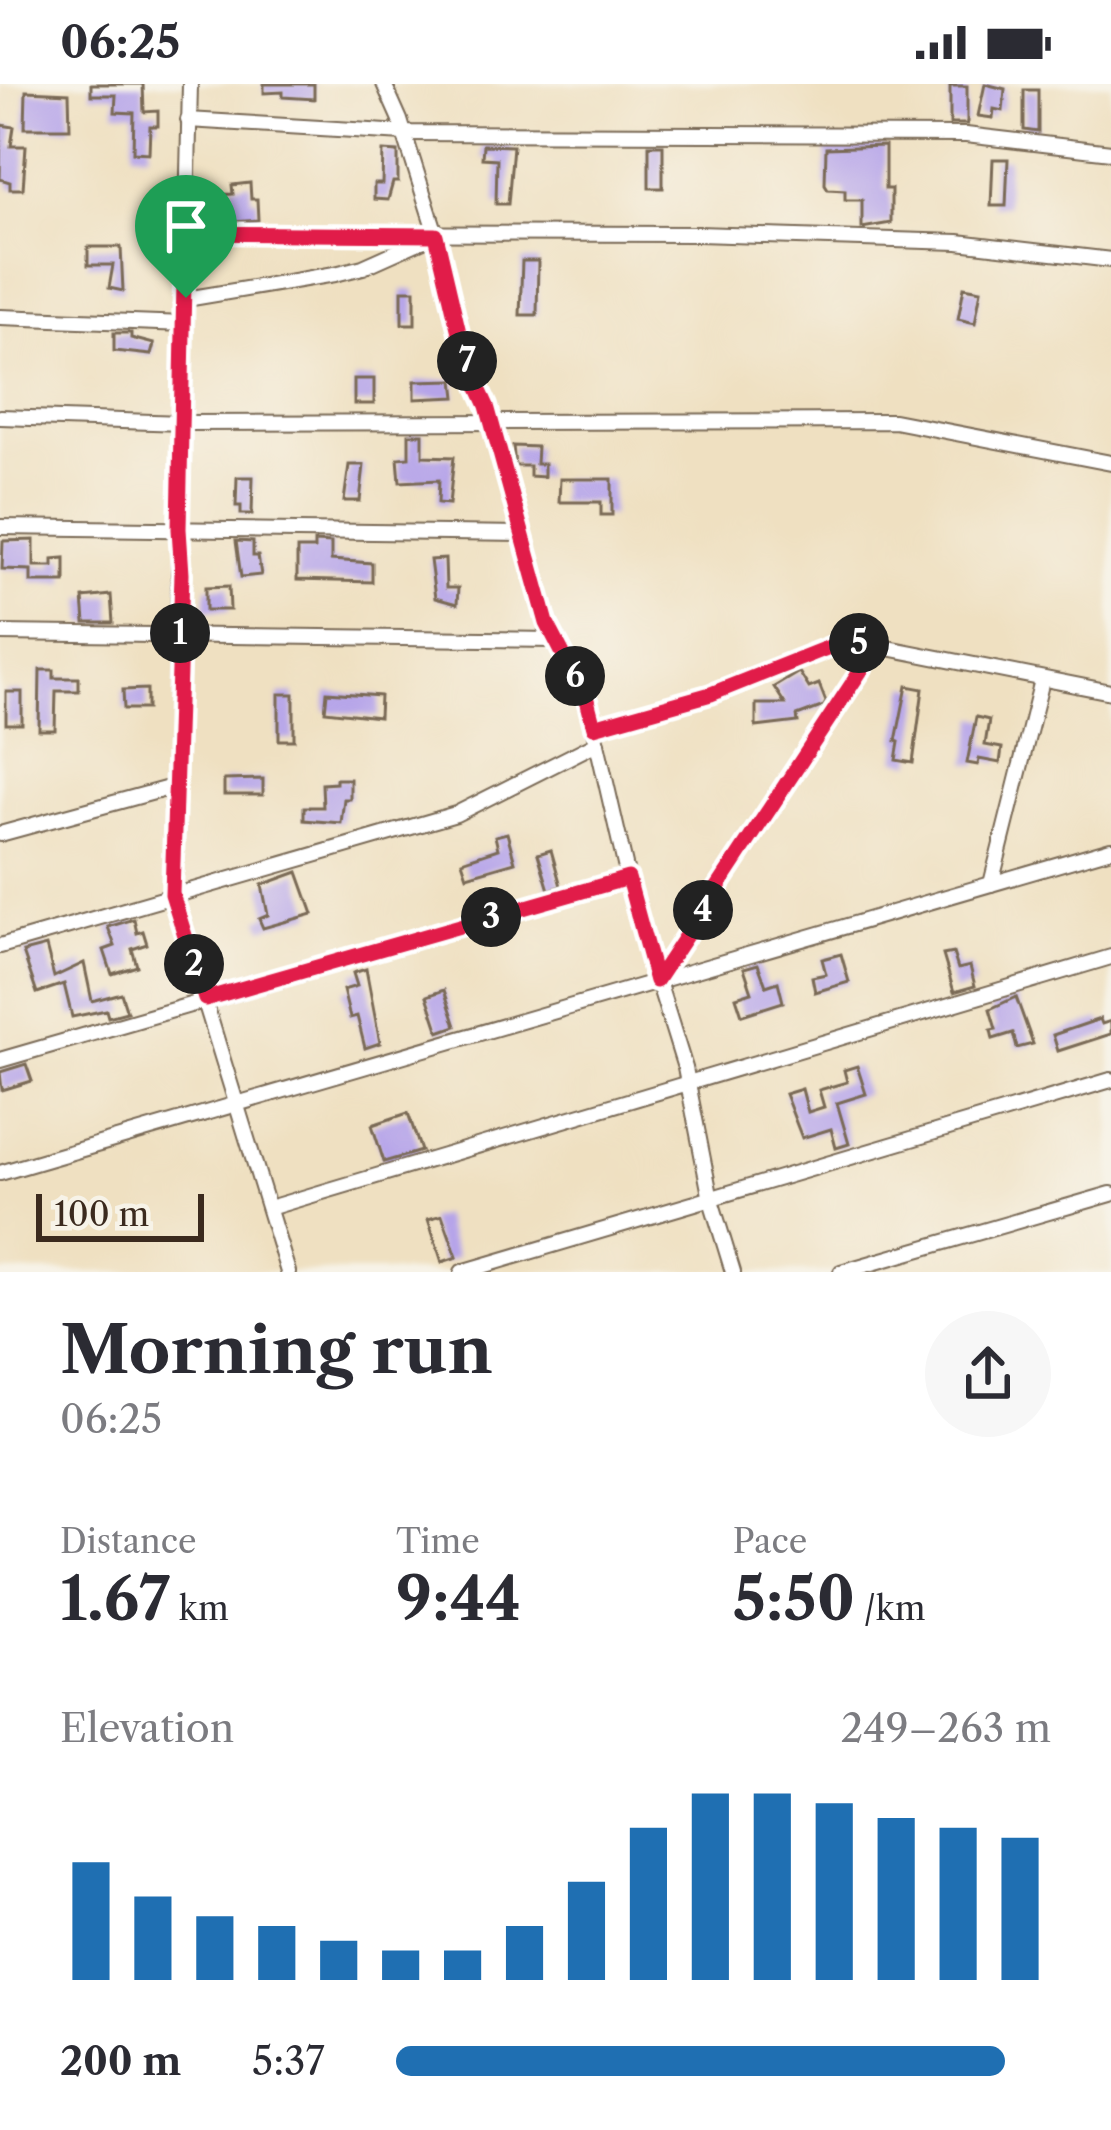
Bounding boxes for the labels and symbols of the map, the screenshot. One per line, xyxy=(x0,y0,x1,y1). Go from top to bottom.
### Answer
pin xyxy=(135,175,237,298)
pin: 7 xyxy=(437,331,497,391)
pin: 1 xyxy=(150,603,210,663)
pin: 5 xyxy=(829,613,889,673)
pin: 6 xyxy=(545,646,605,706)
pin: 4 xyxy=(673,880,733,940)
pin: 3 xyxy=(461,887,521,947)
pin: 2 xyxy=(164,934,224,994)
scale bar xyxy=(36,1188,204,1241)

